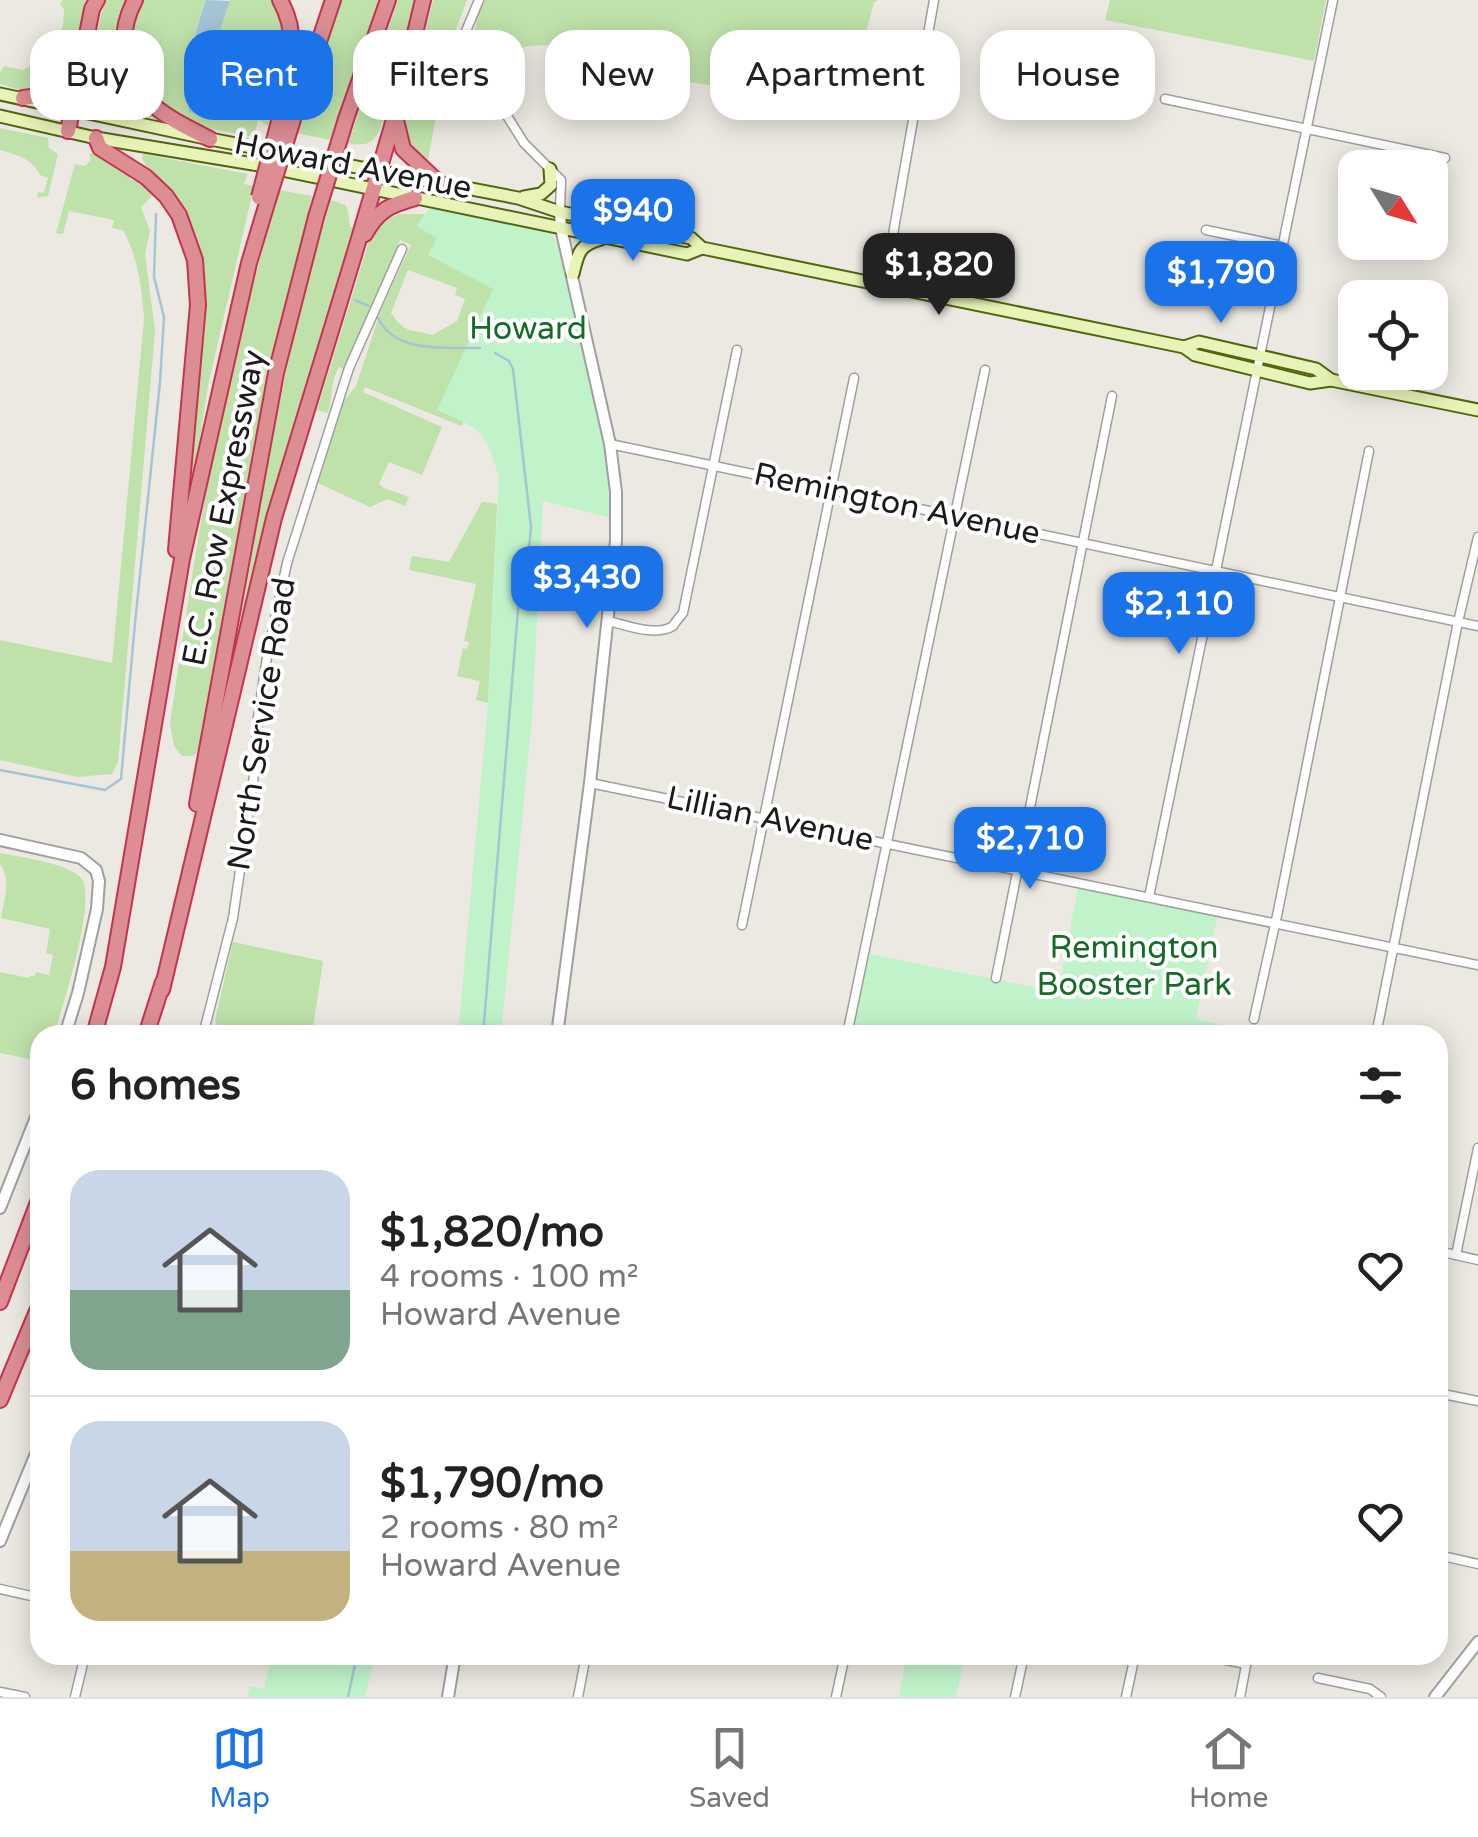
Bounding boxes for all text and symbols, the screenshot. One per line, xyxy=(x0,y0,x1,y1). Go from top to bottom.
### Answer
chip: Buy xyxy=(30,30,164,120)
chip: Rent xyxy=(184,30,333,120)
chip: Filters xyxy=(353,30,525,120)
chip: New xyxy=(545,30,690,120)
chip: Apartment xyxy=(710,30,960,120)
chip: House xyxy=(980,30,1155,120)
street label: Howard Avenue xyxy=(231,124,475,208)
north arrow xyxy=(1338,150,1448,260)
map controls xyxy=(1338,150,1448,390)
pin: $940 xyxy=(574,179,692,264)
text: $940 xyxy=(593,192,673,230)
pin: $1,820 xyxy=(858,233,1020,318)
pin: $1,790 xyxy=(1140,241,1302,326)
text: $1,820 xyxy=(885,246,993,284)
text: $1,790 xyxy=(1167,254,1275,292)
button: locate xyxy=(1338,280,1448,390)
park label: Howard xyxy=(469,310,587,348)
street label: E.C. Row Expressway xyxy=(175,347,273,669)
street label: Remington Avenue xyxy=(750,455,1044,553)
pin: $3,430 xyxy=(506,546,668,631)
text: $3,430 xyxy=(533,559,641,597)
pin: $2,110 xyxy=(1098,572,1260,657)
street label: North Service Road xyxy=(220,575,304,873)
text: $2,110 xyxy=(1125,585,1233,623)
street label: Lillian Avenue xyxy=(663,779,877,859)
pin: $2,710 xyxy=(949,807,1111,892)
text: $2,710 xyxy=(976,820,1084,858)
park label: Remington Booster Park xyxy=(1036,929,1232,1004)
icon: filters xyxy=(1353,1058,1408,1113)
text: 6 homes xyxy=(70,1060,241,1111)
text: $1,820/mo xyxy=(380,1207,604,1258)
icon: home xyxy=(150,1210,270,1330)
icon: heart xyxy=(1353,1243,1408,1298)
text: 4 rooms · 100 m² xyxy=(380,1258,639,1296)
text: Howard Avenue xyxy=(380,1296,621,1334)
text: $1,790/mo xyxy=(380,1458,604,1509)
icon: home xyxy=(150,1461,270,1581)
icon: heart xyxy=(1353,1494,1408,1549)
text: 2 rooms · 80 m² xyxy=(380,1509,619,1547)
text: Howard Avenue xyxy=(380,1547,621,1585)
tab: Map xyxy=(210,1721,270,1815)
tab: Saved xyxy=(689,1721,770,1815)
tab: Home xyxy=(1189,1721,1268,1815)

